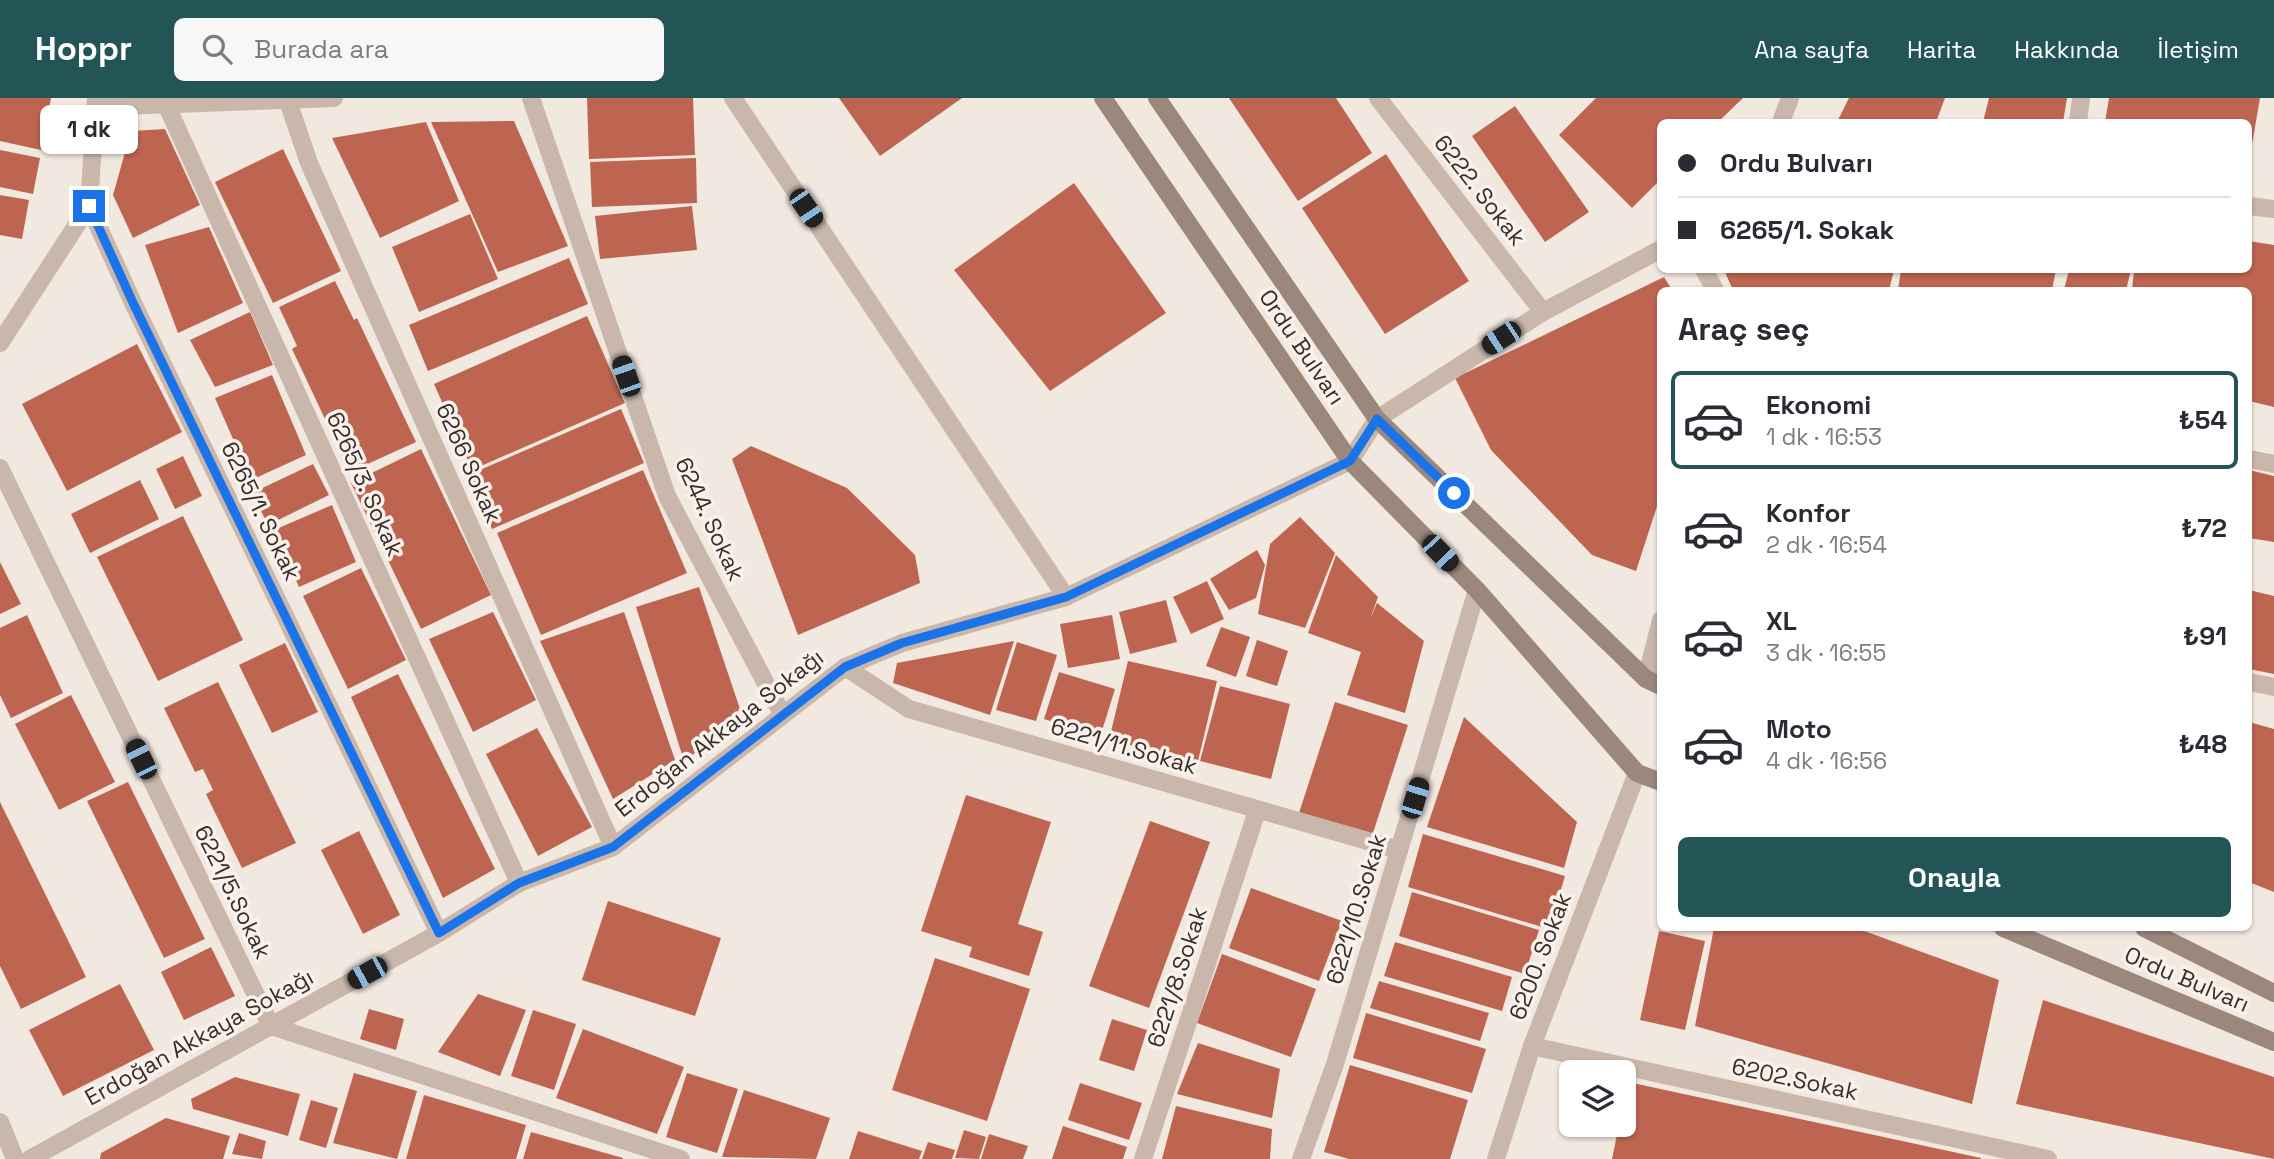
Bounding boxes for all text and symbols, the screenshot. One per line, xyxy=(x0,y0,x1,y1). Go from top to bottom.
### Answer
search box xyxy=(174,18,664,81)
text: Hoppr xyxy=(35,28,132,70)
icon: search xyxy=(198,30,236,68)
text: Burada ara xyxy=(254,32,389,66)
text: Ana sayfa xyxy=(1754,34,1869,65)
text: Harita xyxy=(1907,34,1976,65)
text: Hakkında xyxy=(2014,34,2119,65)
text: İletişim xyxy=(2157,34,2239,65)
callout: 1 dk xyxy=(40,105,138,154)
text: 1 dk xyxy=(67,114,111,144)
street label: 6222. Sokak xyxy=(1427,129,1533,251)
text: Ordu Bulvarı xyxy=(1720,146,1873,180)
car xyxy=(786,185,827,231)
route end xyxy=(73,190,105,222)
text: 6265/1. Sokak xyxy=(1720,213,1894,247)
street label: Ordu Bulvarı xyxy=(1252,284,1352,410)
text: Araç seç xyxy=(1678,309,1810,349)
car xyxy=(1478,318,1525,358)
car xyxy=(610,353,643,399)
text: Ekonomi xyxy=(1766,388,1871,422)
icon: car xyxy=(1682,389,1745,452)
street label: 6266 Sokak xyxy=(429,398,509,528)
text: ₺54 xyxy=(2179,403,2227,437)
street label: 6265/3. Sokak xyxy=(320,407,410,561)
text: 1 dk · 16:53 xyxy=(1766,422,1882,452)
street label: 6265/1. Sokak xyxy=(214,437,308,585)
street label: 6244. Sokak xyxy=(668,452,752,586)
route start xyxy=(1438,477,1470,509)
text: Konfor xyxy=(1766,496,1851,530)
icon: car xyxy=(1682,497,1745,560)
text: ₺72 xyxy=(2181,511,2227,545)
text: 2 dk · 16:54 xyxy=(1766,530,1887,560)
car xyxy=(1418,531,1463,575)
text: XL xyxy=(1766,604,1797,638)
icon: car xyxy=(1682,605,1745,668)
text: ₺91 xyxy=(2183,619,2227,653)
text: 3 dk · 16:55 xyxy=(1766,638,1886,668)
street label: Erdoğan Akkaya Sokağı xyxy=(609,642,829,824)
street label: 6221/11.Sokak xyxy=(1047,711,1201,781)
text: Moto xyxy=(1766,712,1832,746)
icon: car xyxy=(1682,713,1745,776)
text: ₺48 xyxy=(2179,727,2227,761)
car xyxy=(123,736,160,782)
text: 4 dk · 16:56 xyxy=(1766,746,1887,776)
car xyxy=(1399,775,1432,821)
street label: 6221/5.Sokak xyxy=(188,820,278,964)
street label: 6221/10.Sokak xyxy=(1319,830,1393,988)
button: Onayla xyxy=(1678,837,2231,917)
street label: 6200. Sokak xyxy=(1502,888,1578,1024)
street label: 6221/8.Sokak xyxy=(1140,903,1214,1051)
street label: Ordu Bulvarı xyxy=(2120,939,2254,1019)
car xyxy=(344,954,391,992)
street label: Erdoğan Akkaya Sokağı xyxy=(79,962,319,1112)
street label: 6202.Sokak xyxy=(1729,1051,1861,1107)
map controls xyxy=(1559,1060,1636,1137)
button: layers xyxy=(1559,1060,1636,1137)

